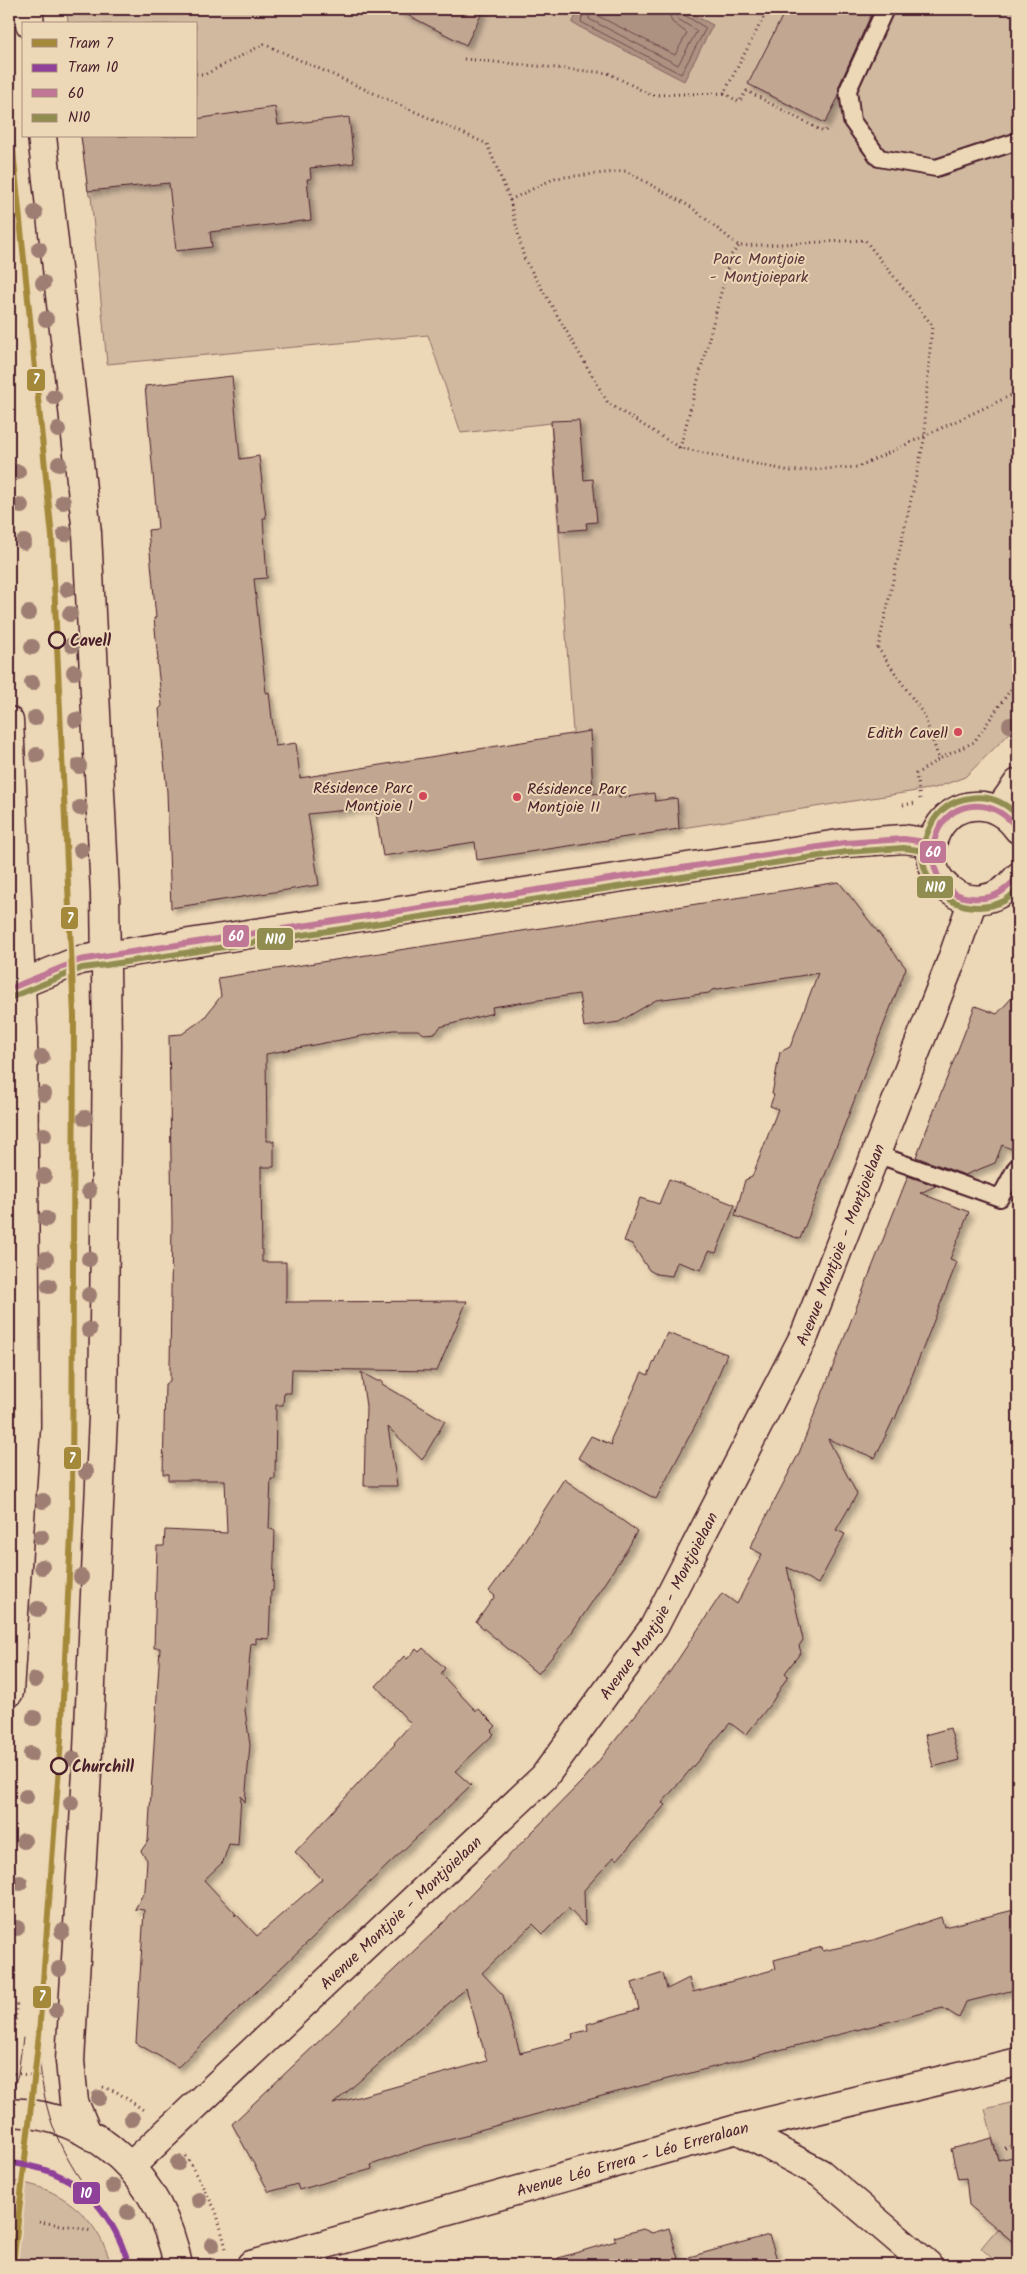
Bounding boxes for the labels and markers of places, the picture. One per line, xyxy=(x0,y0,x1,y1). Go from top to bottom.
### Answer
place label: Cavell xyxy=(70,629,112,654)
marker: Cavell xyxy=(48,631,66,649)
place label: Edith Cavell xyxy=(867,721,948,746)
marker: Edith Cavell xyxy=(952,726,964,738)
place label: Résidence Parc Montjoie I xyxy=(313,776,413,819)
place label: Résidence Parc Montjoie II xyxy=(527,777,627,820)
marker: Résidence Parc Montjoie I xyxy=(417,790,429,802)
marker: Résidence Parc Montjoie II xyxy=(511,791,523,803)
place label: Churchill xyxy=(72,1755,135,1780)
marker: Churchill xyxy=(50,1757,68,1775)

